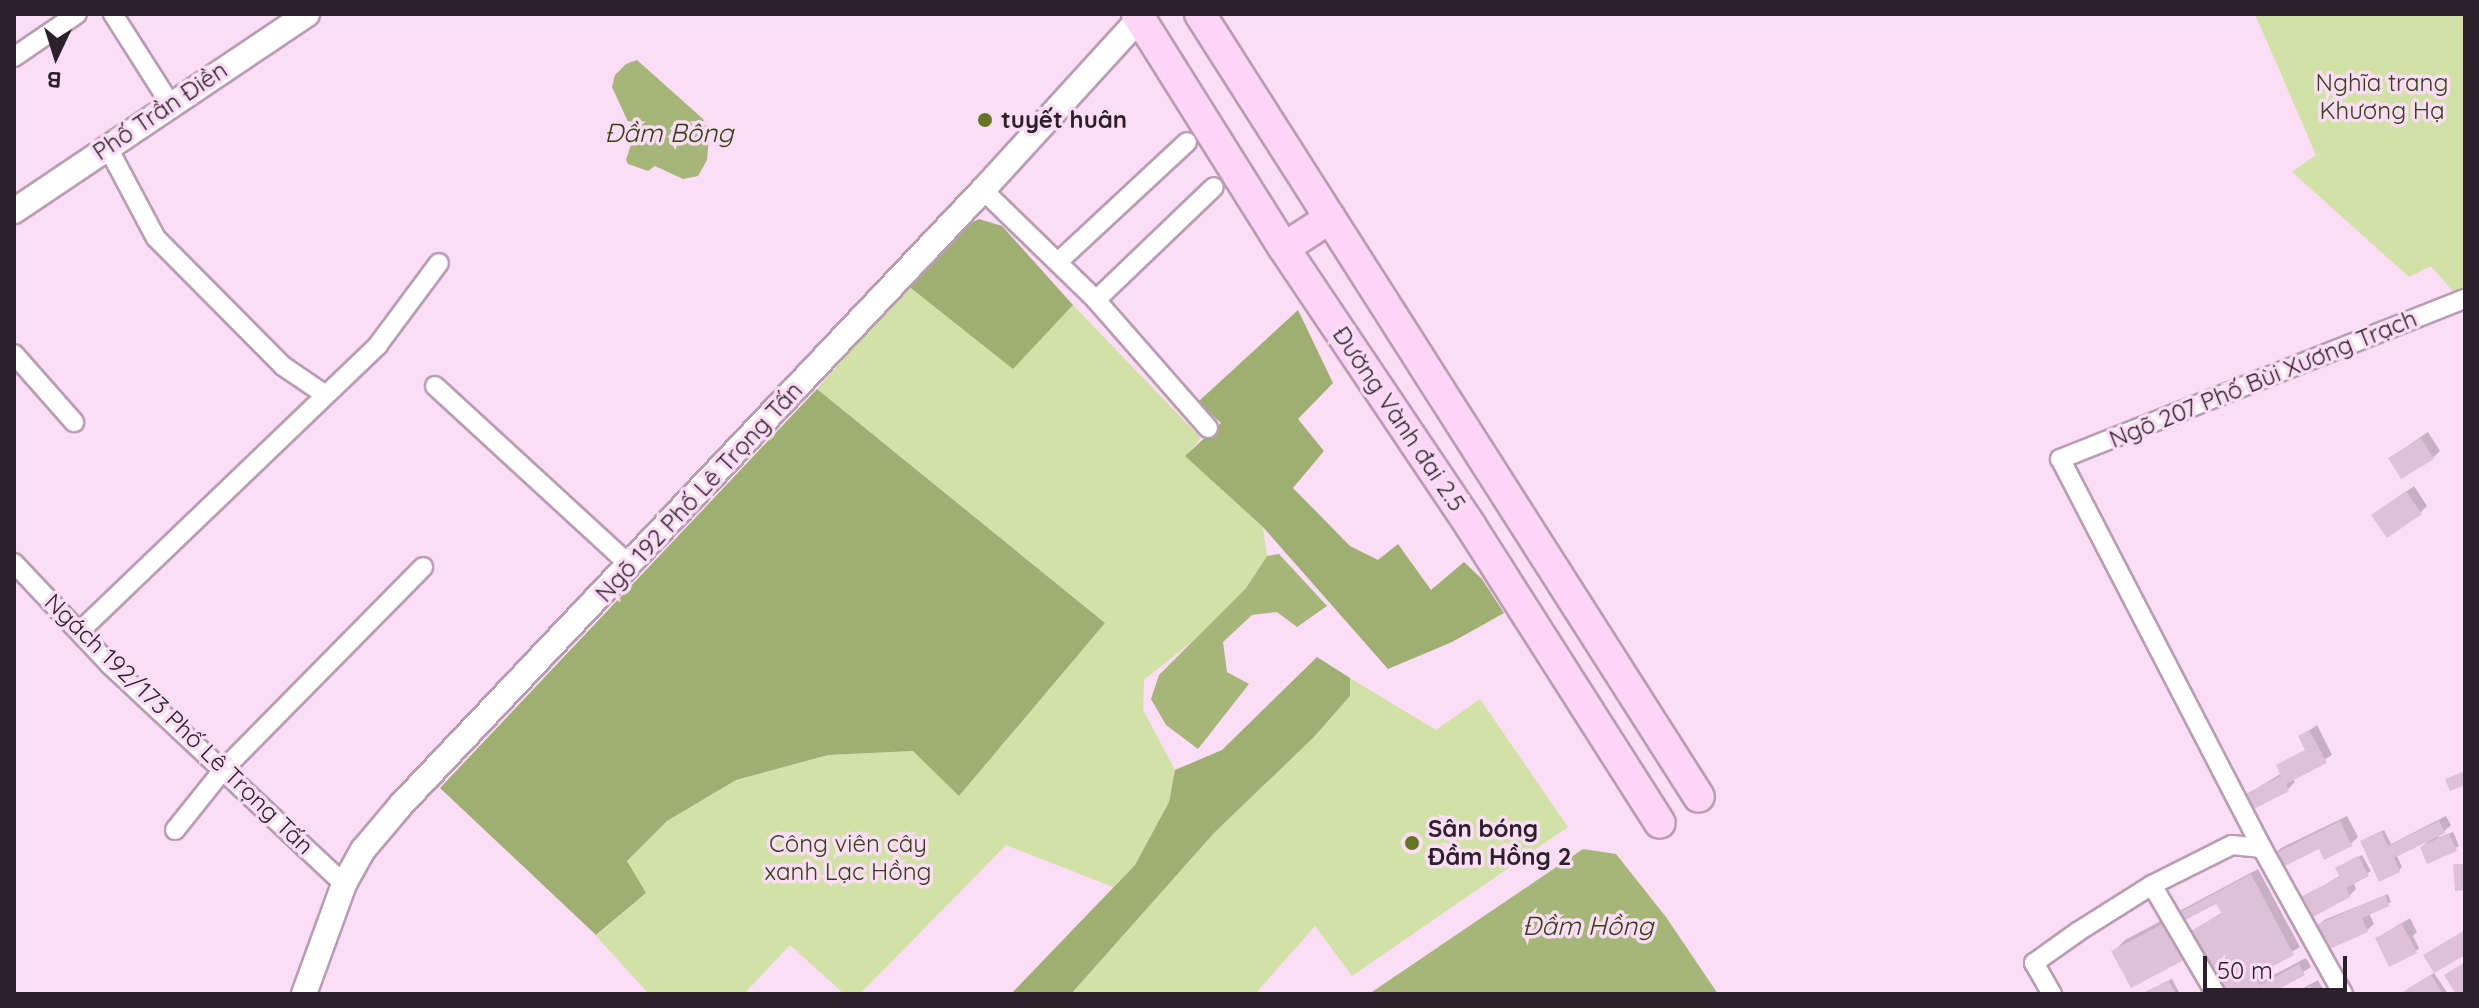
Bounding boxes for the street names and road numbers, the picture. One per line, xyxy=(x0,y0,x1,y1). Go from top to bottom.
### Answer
street label: Phố Trần Điền xyxy=(87,56,233,166)
street label: Ngõ 207 Phố Bùi Xương Trạch xyxy=(2105,304,2421,454)
street label: Đường Vành đai 2.5 xyxy=(1327,321,1471,517)
street label: Ngõ 192 Phố Lê Trọng Tấn xyxy=(590,376,808,608)
street label: Ngách 192/173 Phố Lê Trọng Tấn xyxy=(39,588,319,860)

